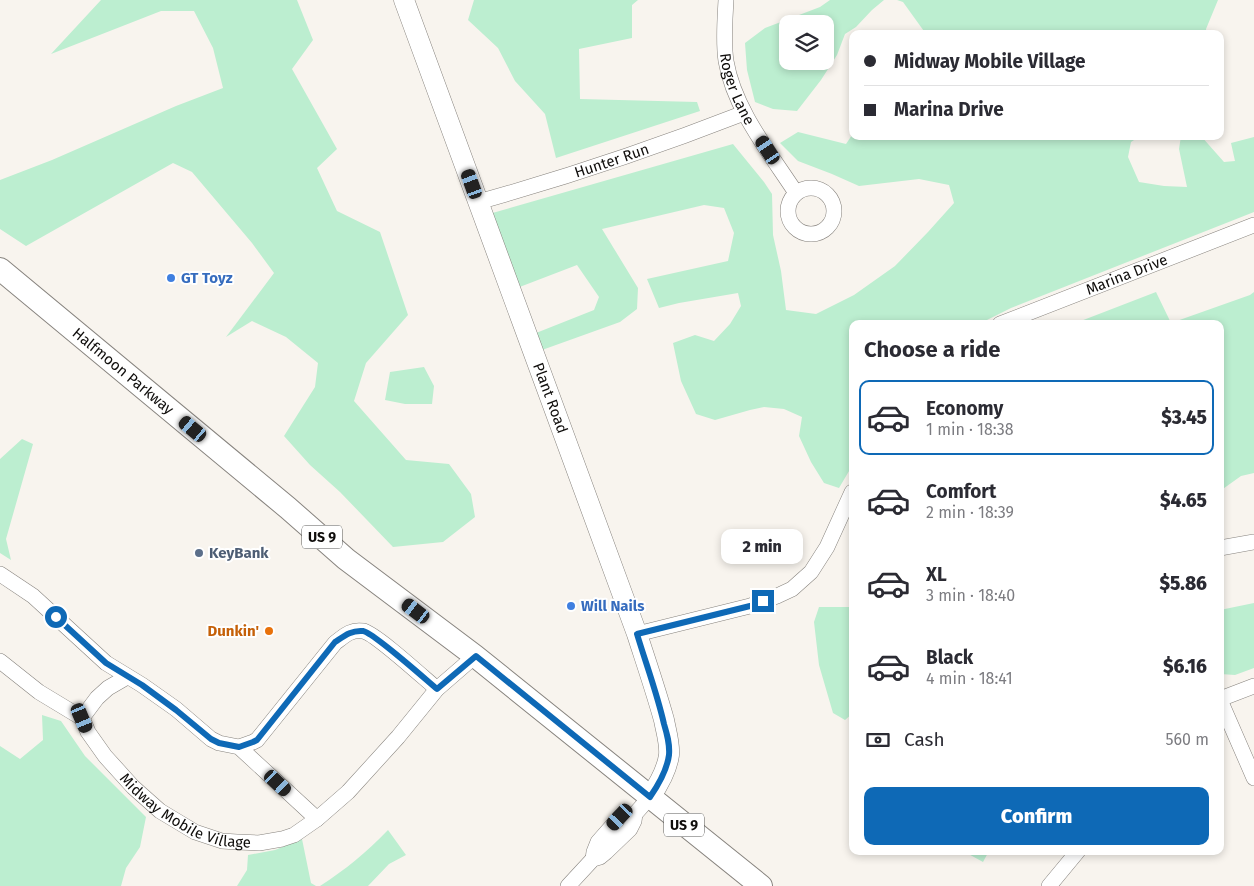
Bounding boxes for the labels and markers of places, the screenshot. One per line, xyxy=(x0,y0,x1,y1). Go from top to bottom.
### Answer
place label: GT Toyz xyxy=(181,269,233,287)
marker: GT Toyz xyxy=(165,272,177,284)
place label: KeyBank xyxy=(209,544,269,562)
marker: KeyBank xyxy=(193,547,205,559)
place label: Will Nails xyxy=(581,597,645,615)
marker: Will Nails xyxy=(565,600,577,612)
place label: Dunkin' xyxy=(207,622,259,640)
marker: Dunkin' xyxy=(263,625,275,637)

